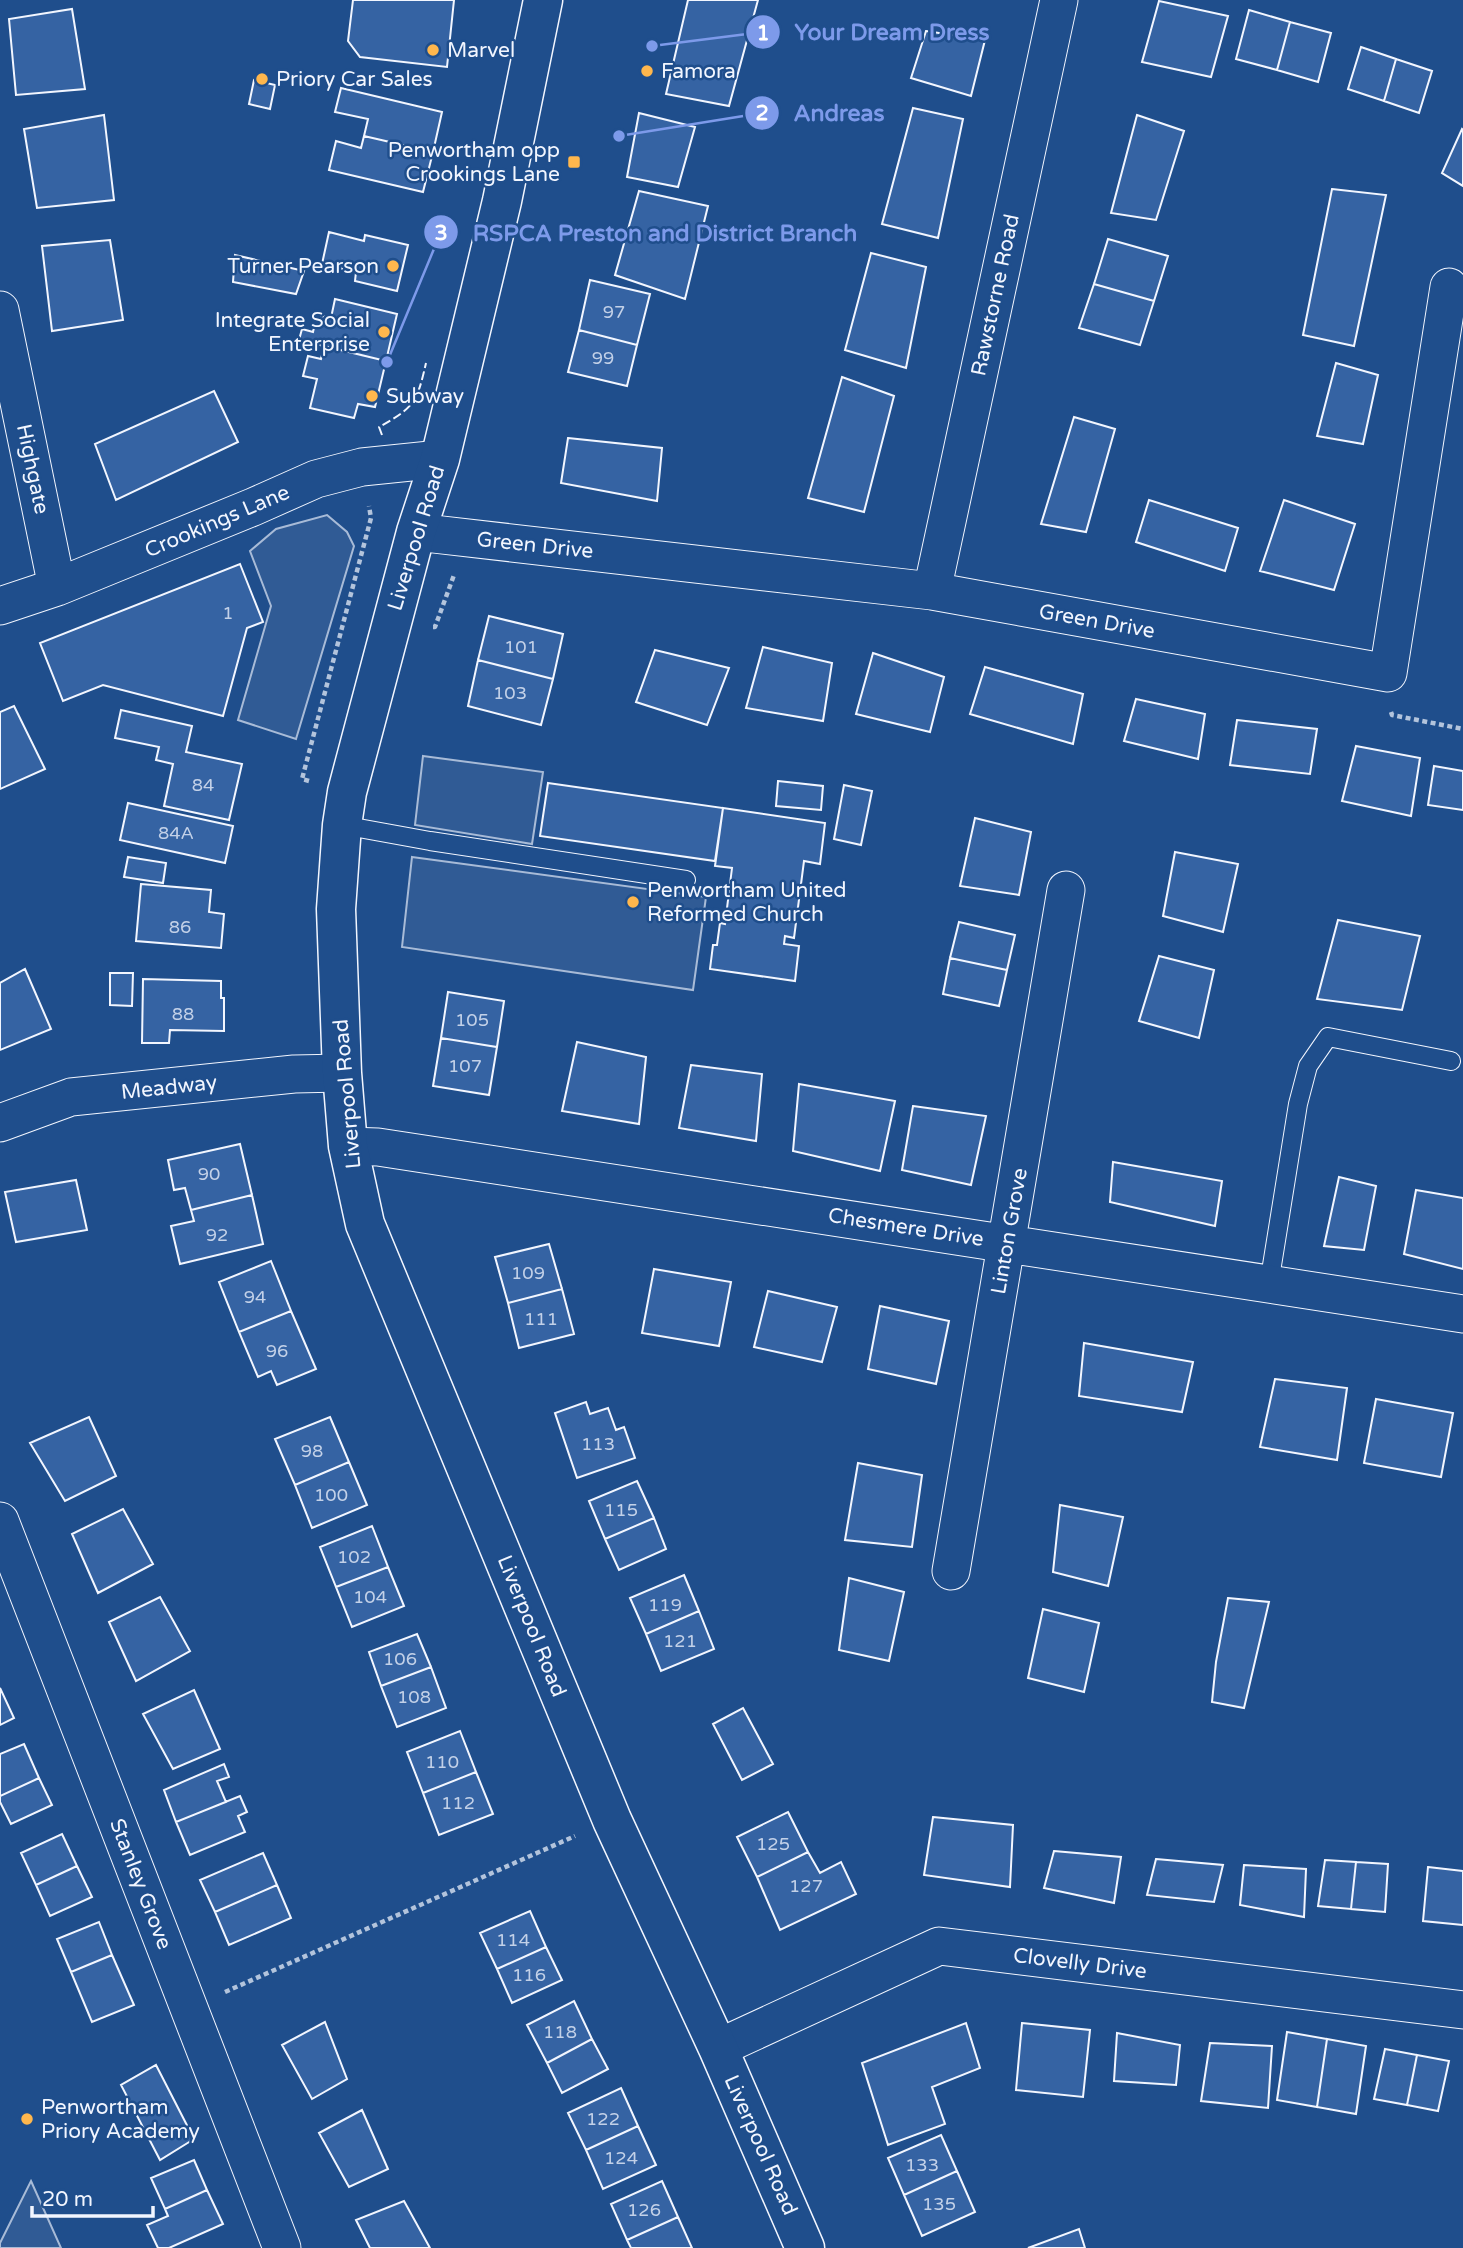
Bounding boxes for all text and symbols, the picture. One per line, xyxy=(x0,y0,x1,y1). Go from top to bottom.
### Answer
callout: Your Dream Dress xyxy=(745,10,1003,54)
text: Your Dream Dress xyxy=(795,19,989,47)
text: 1 xyxy=(756,21,770,46)
place label: Marvel xyxy=(447,38,515,63)
marker: Marvel xyxy=(425,42,441,58)
place label: Famora xyxy=(661,59,736,84)
marker: Famora xyxy=(639,63,655,79)
place label: Priory Car Sales xyxy=(276,67,433,92)
marker: Priory Car Sales xyxy=(254,71,270,87)
callout: Andreas xyxy=(744,91,898,135)
text: Andreas xyxy=(794,100,885,128)
text: 2 xyxy=(755,101,769,126)
place label: Penwortham opp Crookings Lane xyxy=(388,138,560,187)
marker: Penwortham opp Crookings Lane xyxy=(566,154,582,170)
callout: RSPCA Preston and District Branch xyxy=(424,210,871,254)
street label: Rawstorne Road xyxy=(966,212,1025,378)
text: RSPCA Preston and District Branch xyxy=(473,220,857,248)
text: 3 xyxy=(434,221,448,246)
place label: Turner Pearson xyxy=(227,254,379,279)
marker: Turner Pearson xyxy=(385,258,401,274)
house number: 97 xyxy=(603,301,625,323)
place label: Integrate Social Enterprise xyxy=(215,308,370,357)
marker: Integrate Social Enterprise xyxy=(376,324,392,340)
house number: 99 xyxy=(592,347,614,369)
place label: Subway xyxy=(386,384,464,409)
marker: Subway xyxy=(364,388,380,404)
street label: Highgate xyxy=(11,422,54,517)
street label: Liverpool Road xyxy=(383,463,450,614)
street label: Crookings Lane xyxy=(141,480,293,563)
street label: Green Drive xyxy=(475,527,595,564)
street label: Green Drive xyxy=(1037,599,1157,644)
house number: 1 xyxy=(222,602,234,624)
house number: 101 xyxy=(504,636,538,658)
house number: 103 xyxy=(493,682,527,704)
house number: 84 xyxy=(192,774,214,796)
house number: 84A xyxy=(158,822,194,844)
place label: Penwortham United Reformed Church xyxy=(647,878,847,927)
marker: Penwortham United Reformed Church xyxy=(625,894,641,910)
house number: 86 xyxy=(169,916,191,938)
house number: 88 xyxy=(172,1003,194,1025)
house number: 105 xyxy=(455,1009,489,1031)
street label: Liverpool Road xyxy=(328,1018,367,1170)
house number: 107 xyxy=(448,1055,482,1077)
street label: Meadway xyxy=(120,1070,218,1105)
house number: 90 xyxy=(198,1163,220,1185)
street label: Linton Grove xyxy=(986,1166,1033,1296)
street label: Chesmere Drive xyxy=(826,1203,986,1252)
house number: 92 xyxy=(206,1224,228,1246)
house number: 109 xyxy=(511,1262,545,1284)
house number: 94 xyxy=(244,1286,266,1308)
house number: 111 xyxy=(524,1308,558,1330)
house number: 96 xyxy=(266,1340,288,1362)
house number: 113 xyxy=(581,1433,615,1455)
house number: 98 xyxy=(301,1440,323,1462)
house number: 100 xyxy=(314,1484,348,1506)
house number: 115 xyxy=(604,1499,638,1521)
house number: 102 xyxy=(337,1546,371,1568)
street label: Liverpool Road xyxy=(492,1552,571,1701)
house number: 104 xyxy=(353,1586,387,1608)
house number: 119 xyxy=(648,1594,682,1616)
house number: 121 xyxy=(663,1630,697,1652)
house number: 106 xyxy=(383,1648,417,1670)
house number: 108 xyxy=(397,1686,431,1708)
house number: 110 xyxy=(425,1751,459,1773)
house number: 112 xyxy=(441,1792,475,1814)
street label: Stanley Grove xyxy=(104,1815,177,1953)
house number: 125 xyxy=(756,1833,790,1855)
house number: 127 xyxy=(789,1875,823,1897)
house number: 114 xyxy=(496,1929,530,1951)
street label: Clovelly Drive xyxy=(1012,1943,1148,1984)
house number: 116 xyxy=(512,1964,546,1986)
house number: 118 xyxy=(543,2021,577,2043)
street label: Liverpool Road xyxy=(719,2071,803,2219)
place label: Penwortham Priory Academy xyxy=(41,2095,200,2144)
house number: 122 xyxy=(586,2108,620,2130)
marker: Penwortham Priory Academy xyxy=(19,2111,35,2127)
house number: 124 xyxy=(604,2147,638,2169)
house number: 133 xyxy=(905,2154,939,2176)
scale bar xyxy=(32,2174,152,2218)
text: 20 m xyxy=(42,2187,93,2212)
house number: 135 xyxy=(922,2193,956,2215)
house number: 126 xyxy=(627,2199,661,2221)

